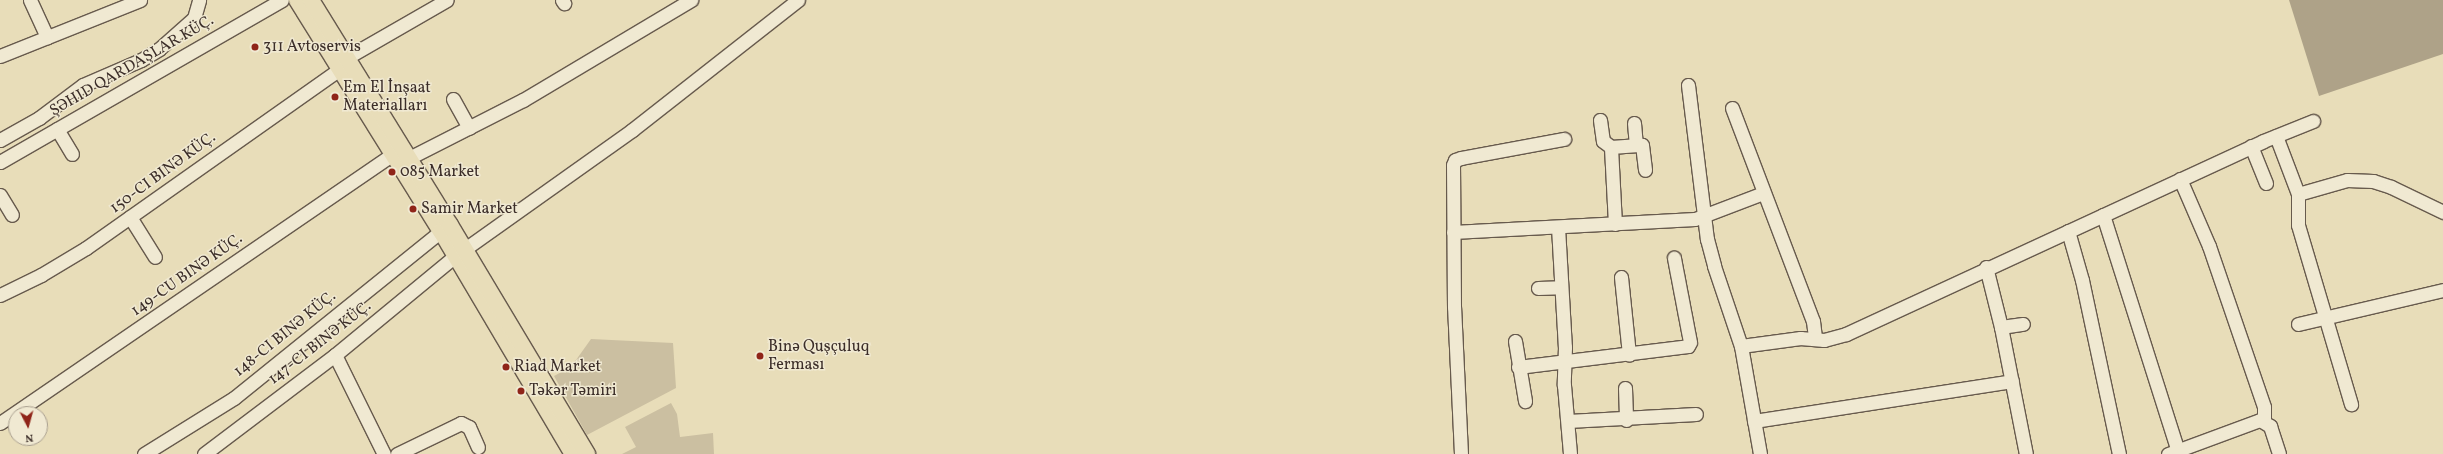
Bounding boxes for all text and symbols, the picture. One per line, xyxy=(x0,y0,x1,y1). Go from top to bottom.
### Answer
street label: ŞƏHID QARDAŞLAR KÜÇ. xyxy=(47,11,217,121)
place label: 311 Avtoservis xyxy=(263,37,361,57)
marker: 311 Avtoservis xyxy=(250,42,260,52)
place label: Em El İnşaat Materialları xyxy=(343,78,431,116)
marker: Em El İnşaat Materialları xyxy=(330,92,340,102)
street label: 150-CI BINƏ KÜÇ. xyxy=(106,128,220,218)
place label: 085 Market xyxy=(400,162,480,182)
marker: 085 Market xyxy=(387,167,397,177)
place label: Samir Market xyxy=(421,199,518,219)
marker: Samir Market xyxy=(408,204,418,214)
street label: 149-CU BINƏ KÜÇ. xyxy=(128,229,246,321)
street label: 148-CI BINƏ KÜÇ. xyxy=(230,287,340,381)
street label: 147-CI BINƏ KÜÇ. xyxy=(265,297,375,389)
place label: Binə Quşçuluq Ferması xyxy=(768,337,869,375)
marker: Binə Quşçuluq Ferması xyxy=(755,351,765,361)
place label: Riad Market xyxy=(514,357,601,377)
marker: Riad Market xyxy=(501,362,511,372)
place label: Təkər Təmiri xyxy=(529,381,617,401)
marker: Təkər Təmiri xyxy=(516,386,526,396)
north arrow xyxy=(8,406,48,446)
text: N xyxy=(24,430,34,445)

